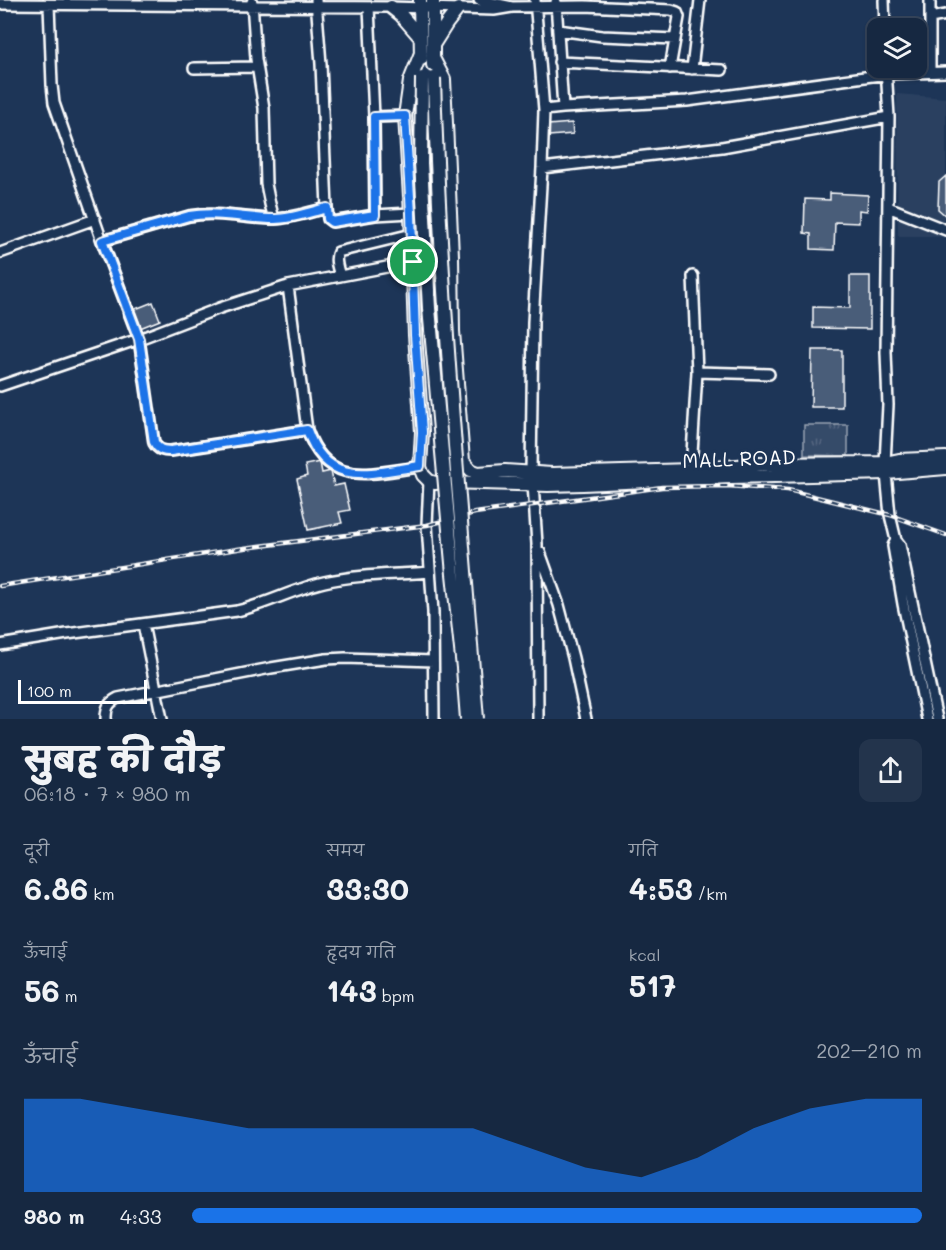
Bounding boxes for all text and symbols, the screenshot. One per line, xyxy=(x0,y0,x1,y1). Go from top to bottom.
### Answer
map controls xyxy=(867,18,927,78)
button: layers xyxy=(867,18,927,78)
pin xyxy=(387,236,438,287)
icon: arrive xyxy=(396,245,429,278)
street label: MALL ROAD xyxy=(682,443,796,473)
scale bar xyxy=(18,677,147,704)
text: 100 m xyxy=(27,680,72,701)
text: सुबह की दौड़ xyxy=(24,736,222,779)
button: share xyxy=(859,739,922,802)
text: 06:18 · 7 × 980 m xyxy=(24,780,191,806)
text: दूरी xyxy=(24,839,49,860)
text: समय xyxy=(326,839,364,860)
text: गति xyxy=(629,839,658,860)
text: 6.86 xyxy=(24,868,88,908)
text: 33:30 xyxy=(326,868,409,908)
text: 4:53 xyxy=(629,868,693,908)
text: km xyxy=(88,883,115,904)
text: /km xyxy=(693,883,728,904)
text: ऊँचाई xyxy=(24,941,67,962)
text: हृदय गति xyxy=(326,941,395,962)
text: kcal xyxy=(629,944,661,965)
text: 517 xyxy=(629,965,676,1005)
text: 56 xyxy=(24,970,60,1010)
text: 143 xyxy=(326,970,377,1010)
text: m xyxy=(60,985,78,1006)
text: bpm xyxy=(377,985,415,1006)
text: 202–210 m xyxy=(816,1037,922,1063)
text: ऊँचाई xyxy=(24,1042,78,1068)
text: 980 m xyxy=(24,1203,84,1229)
text: 4:33 xyxy=(120,1203,161,1229)

